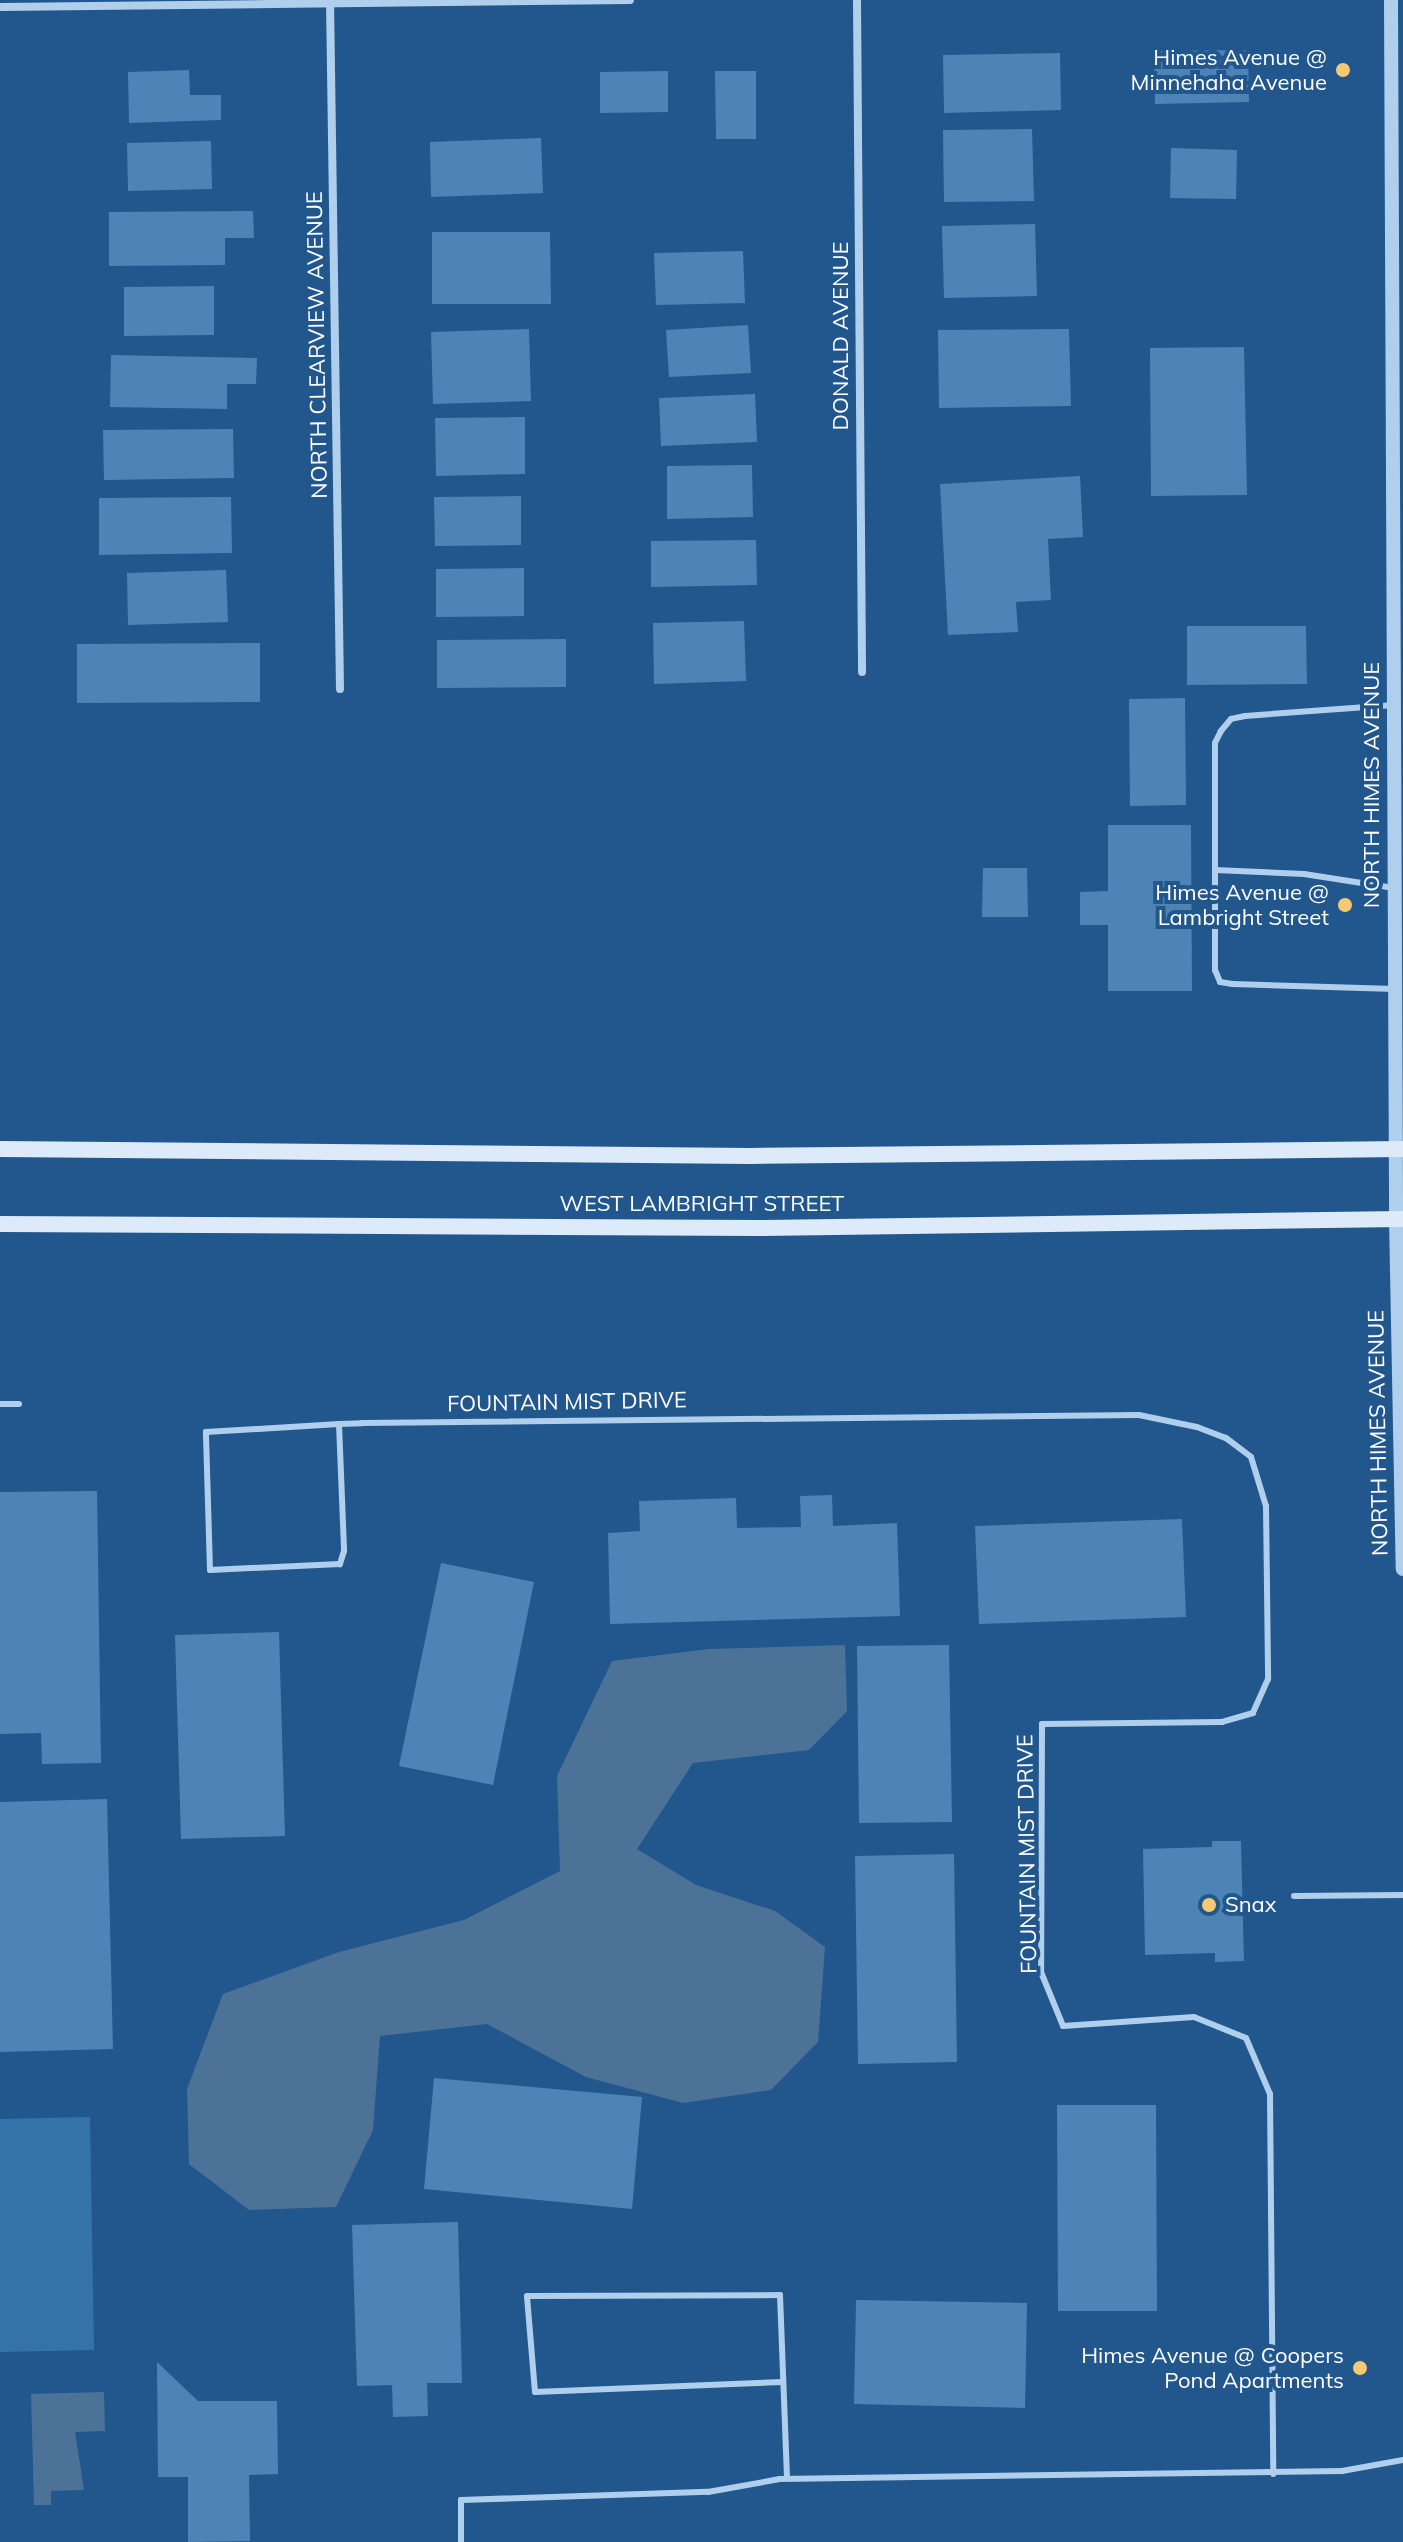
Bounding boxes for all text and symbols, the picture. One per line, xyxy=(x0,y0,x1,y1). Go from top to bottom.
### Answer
place label: Himes Avenue @ Minnehaha Avenue xyxy=(1131,44,1327,96)
marker: Himes Avenue @ Minnehaha Avenue xyxy=(1334,61,1352,79)
street label: NORTH CLEARVIEW AVENUE xyxy=(301,191,333,499)
street label: DONALD AVENUE xyxy=(828,242,854,430)
street label: NORTH HIMES AVENUE xyxy=(1359,662,1385,908)
place label: Himes Avenue @ Lambright Street xyxy=(1155,879,1329,930)
marker: Himes Avenue @ Lambright Street xyxy=(1336,896,1354,914)
street label: WEST LAMBRIGHT STREET xyxy=(560,1191,844,1217)
street label: NORTH HIMES AVENUE xyxy=(1363,1310,1393,1556)
street label: FOUNTAIN MIST DRIVE xyxy=(447,1387,687,1417)
street label: FOUNTAIN MIST DRIVE xyxy=(1012,1734,1042,1974)
place label: Snax xyxy=(1225,1892,1277,1918)
marker: Snax xyxy=(1200,1896,1218,1914)
place label: Himes Avenue @ Coopers Pond Apartments xyxy=(1081,2342,1344,2394)
marker: Himes Avenue @ Coopers Pond Apartments xyxy=(1351,2359,1369,2377)

